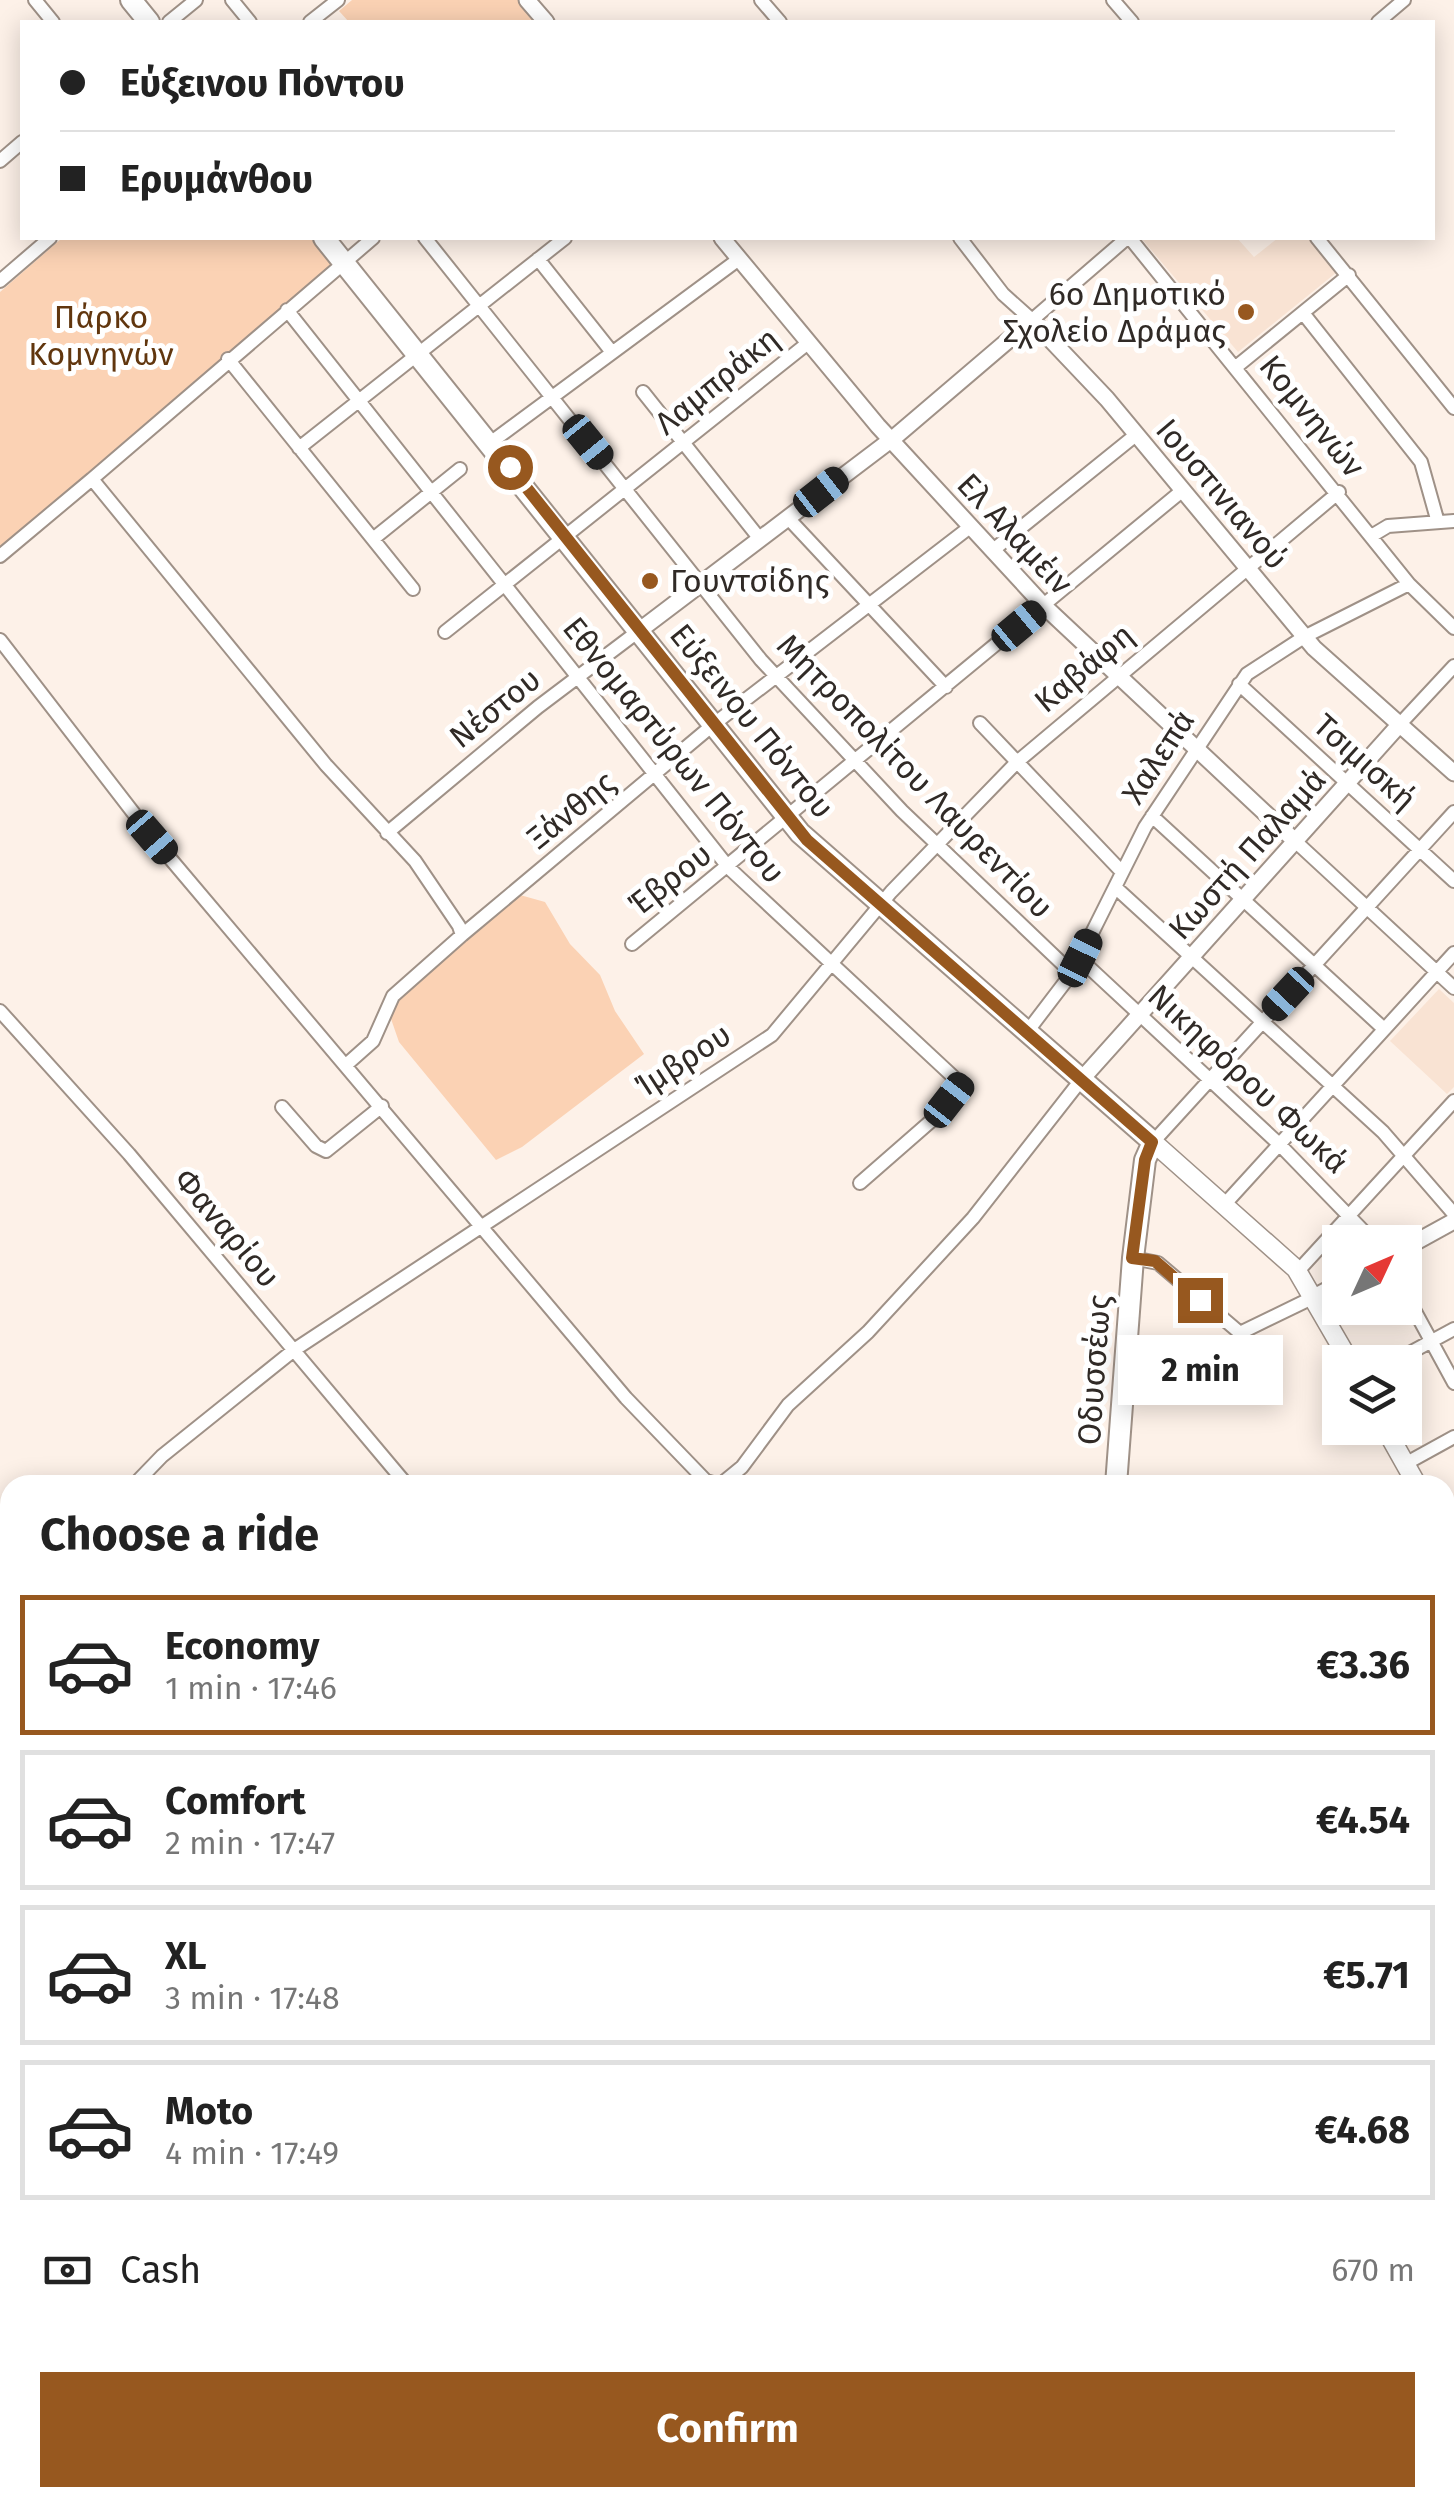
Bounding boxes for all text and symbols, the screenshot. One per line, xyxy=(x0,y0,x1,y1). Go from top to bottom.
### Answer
text: Εύξεινου Πόντου xyxy=(120,60,405,106)
text: Ερυμάνθου xyxy=(120,156,313,202)
place label: 6o Δημοτικό Σχολείο Δράμας xyxy=(1003,275,1226,350)
park label: Πάρκο Κομνηνών xyxy=(28,298,174,373)
marker: 6o Δημοτικό Σχολείο Δράμας xyxy=(1235,301,1257,323)
street label: Λαμπράκη xyxy=(647,320,787,442)
street label: Κομνηνών xyxy=(1251,347,1373,485)
car xyxy=(557,409,619,475)
street label: Ιουστινιανού xyxy=(1148,411,1296,577)
route start xyxy=(488,445,533,490)
car xyxy=(788,462,854,522)
street label: Ελ Αλαμέιν xyxy=(949,466,1081,603)
place label: Γουντσίδης xyxy=(670,562,830,600)
marker: Γουντσίδης xyxy=(639,570,661,592)
car xyxy=(986,595,1052,657)
street label: Εθνομαρτύρων Πόντου xyxy=(555,609,793,891)
street label: Εύξεινου Πόντου xyxy=(662,616,842,826)
street label: Καβάφη xyxy=(1027,616,1141,720)
street label: Μητροπολίτου Λαυρεντίου xyxy=(769,626,1061,926)
street label: Νέστου xyxy=(442,660,548,756)
street label: Χαλεπά xyxy=(1114,703,1202,811)
street label: Τσιμισκή xyxy=(1306,706,1424,818)
street label: Κωστή Παλαμά xyxy=(1160,761,1334,947)
street label: Ξάνθης xyxy=(519,763,623,857)
car xyxy=(121,805,183,869)
street label: Έβρου xyxy=(621,835,719,923)
car xyxy=(1053,924,1107,992)
car xyxy=(1257,962,1319,1026)
street label: Νικηφόρου Φωκά xyxy=(1140,977,1356,1181)
street label: Ίμβρου xyxy=(628,1015,738,1105)
car xyxy=(919,1067,979,1133)
street label: Φαναρίου xyxy=(166,1161,288,1295)
north arrow xyxy=(1322,1225,1422,1325)
map controls xyxy=(1322,1225,1422,1445)
route end xyxy=(1178,1278,1223,1323)
street label: Οδυσσέως xyxy=(1070,1294,1118,1446)
callout: 2 min xyxy=(1118,1335,1282,1405)
button: layers xyxy=(1322,1345,1422,1445)
text: 2 min xyxy=(1161,1351,1240,1389)
text: Choose a ride xyxy=(40,1508,319,1562)
icon: car xyxy=(45,1620,135,1710)
text: Economy xyxy=(165,1623,320,1669)
text: €3.36 xyxy=(1317,1642,1410,1688)
text: 1 min · 17:46 xyxy=(165,1669,337,1707)
icon: car xyxy=(45,1775,135,1865)
text: Comfort xyxy=(165,1778,306,1824)
text: €4.54 xyxy=(1316,1797,1410,1843)
text: 2 min · 17:47 xyxy=(165,1824,335,1862)
icon: car xyxy=(45,1930,135,2020)
text: XL xyxy=(165,1933,207,1979)
text: €5.71 xyxy=(1323,1952,1410,1998)
text: 3 min · 17:48 xyxy=(165,1979,340,2017)
icon: car xyxy=(45,2085,135,2175)
text: Moto xyxy=(165,2088,253,2134)
text: €4.68 xyxy=(1315,2107,1410,2153)
text: 4 min · 17:49 xyxy=(165,2134,339,2172)
icon: cash xyxy=(40,2243,95,2298)
text: Cash xyxy=(120,2247,201,2293)
text: 670 m xyxy=(1331,2251,1415,2289)
button: Confirm xyxy=(40,2372,1415,2487)

